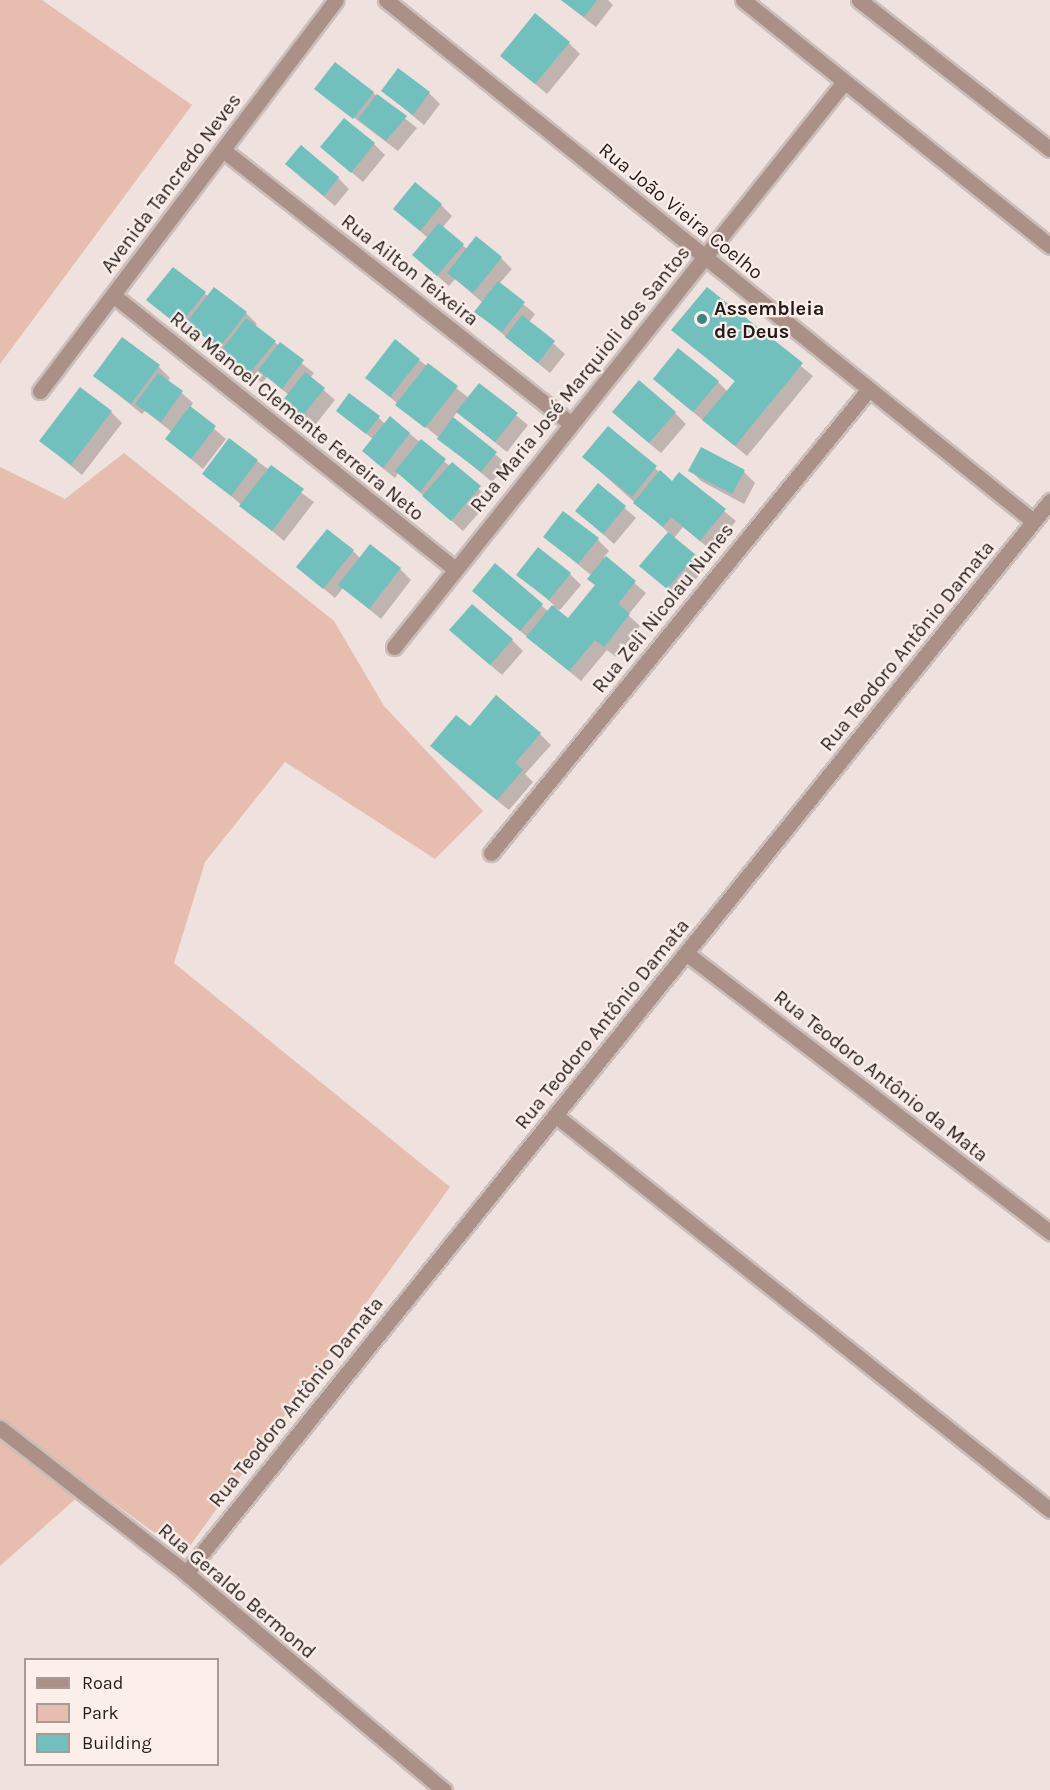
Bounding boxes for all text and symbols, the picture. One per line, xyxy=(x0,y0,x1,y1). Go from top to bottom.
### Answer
street label: Avenida Tancredo Neves xyxy=(96,89,246,277)
street label: Rua João Vieira Coelho xyxy=(594,137,768,285)
street label: Rua Ailton Teixeira xyxy=(336,209,484,331)
street label: Rua Maria José Marquioli dos Santos xyxy=(465,241,695,517)
place label: Assembleia de Deus xyxy=(714,296,824,343)
street label: Rua Manoel Clemente Ferreira Neto xyxy=(165,306,429,526)
marker: Assembleia de Deus xyxy=(695,312,709,326)
street label: Rua Zeli Nicolau Nunes xyxy=(587,518,739,698)
street label: Rua Teodoro Antônio Damata xyxy=(815,536,999,756)
street label: Rua Teodoro Antônio Damata xyxy=(510,914,694,1134)
street label: Rua Teodoro Antônio da Mata xyxy=(769,985,993,1167)
street label: Rua Teodoro Antônio Damata xyxy=(204,1292,388,1512)
street label: Rua Geraldo Bermond xyxy=(153,1518,321,1664)
legend xyxy=(24,1658,219,1766)
text: Road xyxy=(82,1672,123,1694)
text: Park xyxy=(82,1702,119,1724)
text: Building xyxy=(82,1732,152,1754)

